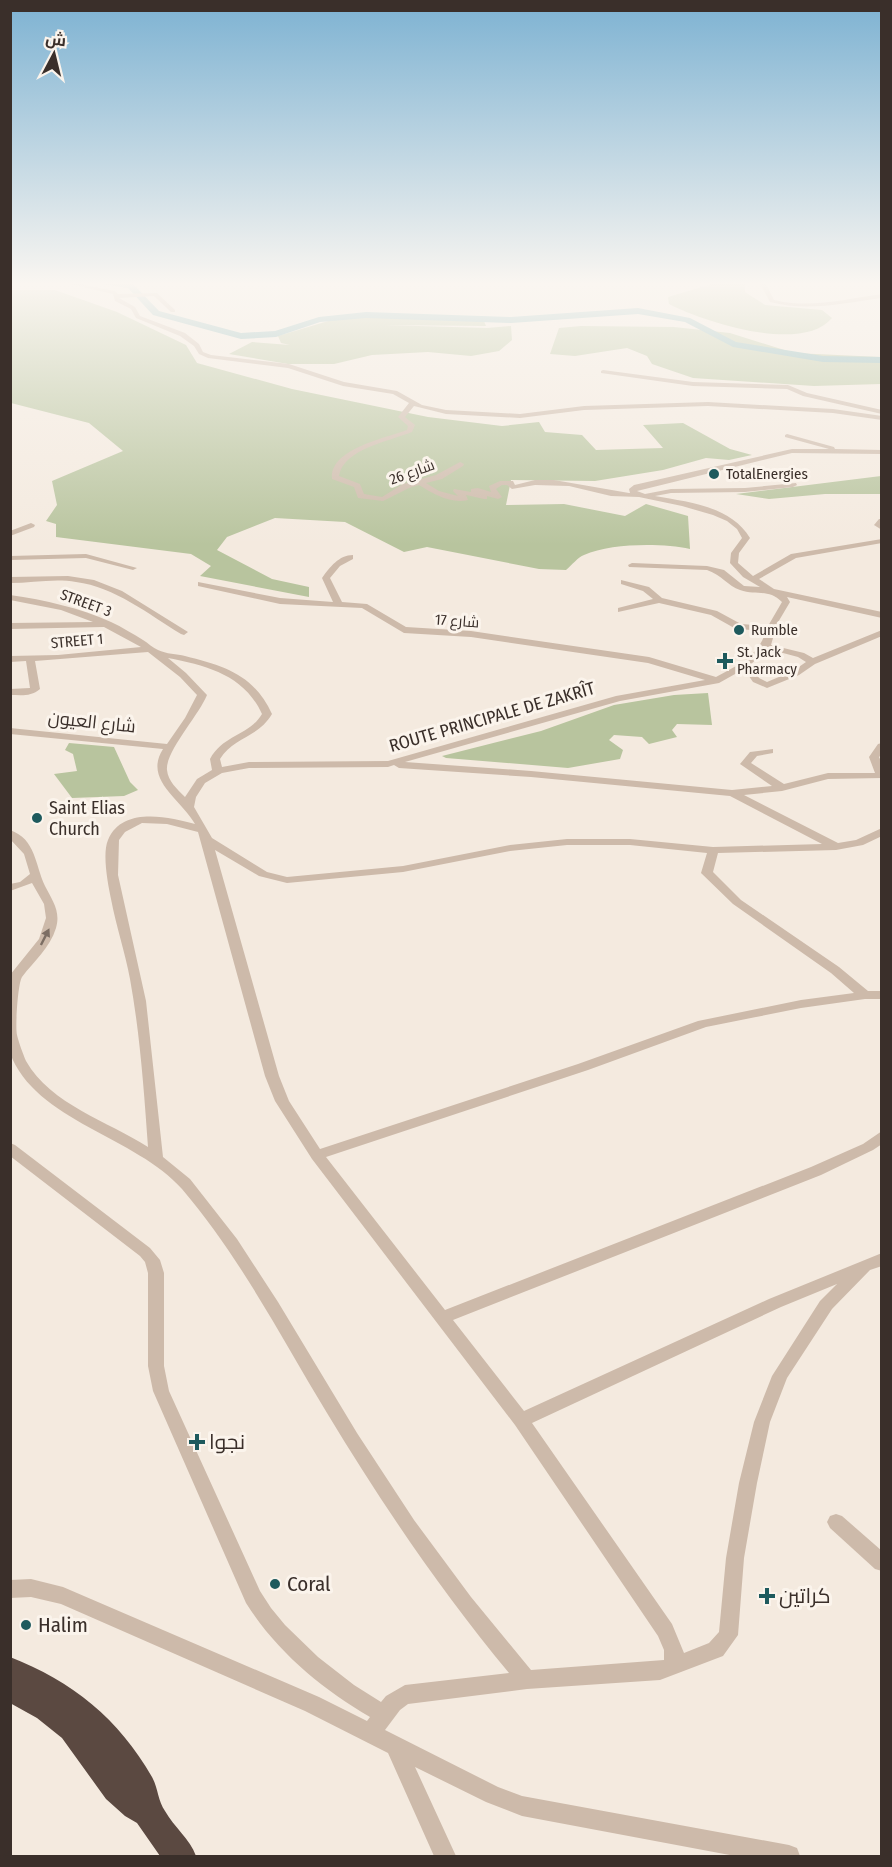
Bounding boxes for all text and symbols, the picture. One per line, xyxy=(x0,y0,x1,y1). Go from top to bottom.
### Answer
north arrow xyxy=(24,24,84,84)
text: ش xyxy=(44,29,67,50)
street label: شارع 26 xyxy=(387,456,438,490)
place label: TotalEnergies xyxy=(726,465,808,483)
marker: TotalEnergies xyxy=(707,467,721,481)
street label: STREET 3 xyxy=(58,585,114,621)
street label: شارع 17 xyxy=(434,610,480,634)
place label: Rumble xyxy=(751,621,798,639)
marker: Rumble xyxy=(732,623,746,637)
street label: STREET 1 xyxy=(50,630,104,652)
place label: St. Jack Pharmacy xyxy=(737,643,797,678)
marker: St. Jack Pharmacy xyxy=(718,654,732,668)
street label: ROUTE PRINCIPALE DE ZAKRÎT xyxy=(386,677,598,757)
street label: شارع العيون xyxy=(47,706,137,739)
place label: Saint Elias Church xyxy=(49,797,125,840)
marker: Saint Elias Church xyxy=(30,811,44,825)
one-way arrow xyxy=(40,928,50,946)
place label: نجوا xyxy=(209,1429,245,1455)
marker: نجوا xyxy=(190,1435,204,1449)
place label: Coral xyxy=(287,1571,331,1597)
marker: Coral xyxy=(268,1577,282,1591)
place label: كراتين xyxy=(779,1583,831,1609)
marker: كراتين xyxy=(760,1589,774,1603)
place label: Halim xyxy=(38,1612,88,1638)
marker: Halim xyxy=(19,1618,33,1632)

